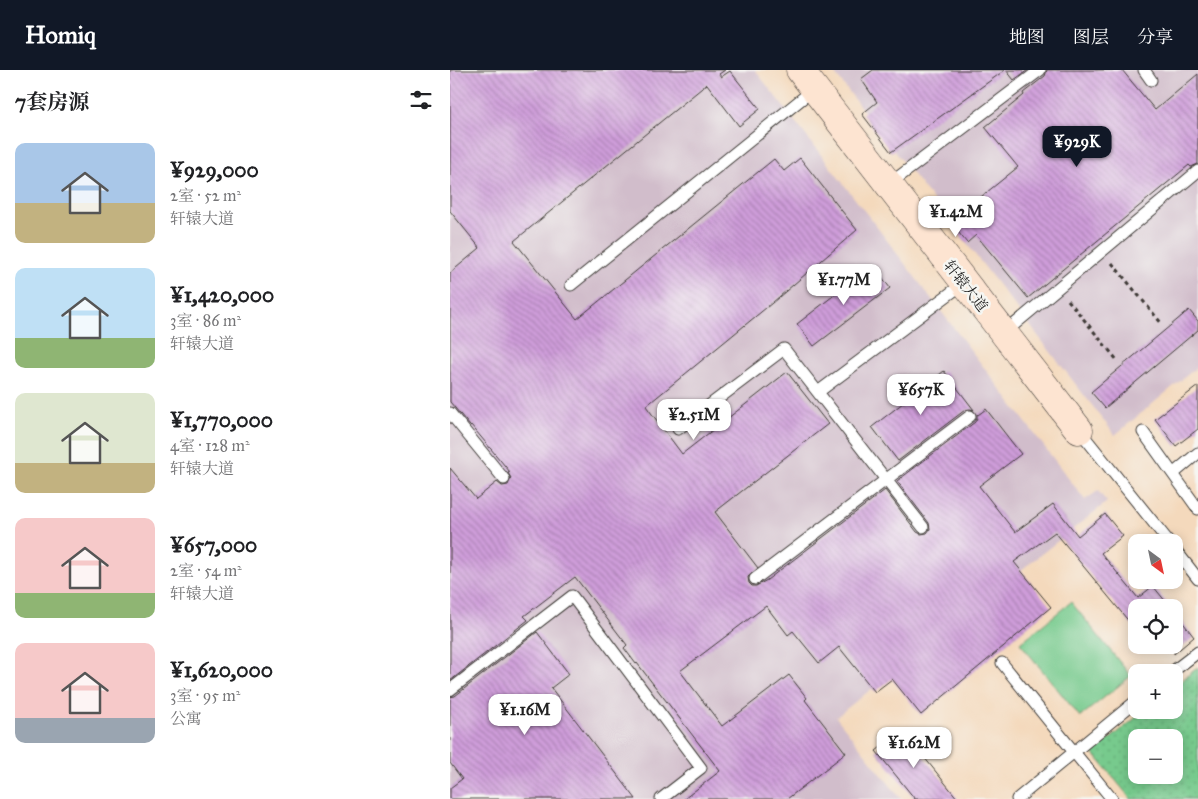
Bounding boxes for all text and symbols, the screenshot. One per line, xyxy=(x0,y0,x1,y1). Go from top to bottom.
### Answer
text: Homiq xyxy=(25,20,96,50)
text: 地图 xyxy=(1009,26,1045,48)
text: 图层 xyxy=(1073,26,1109,48)
text: 分享 xyxy=(1137,26,1173,48)
icon: filters xyxy=(407,86,435,114)
text: 7套房源 xyxy=(15,89,89,115)
pin: ¥929K xyxy=(1042,126,1112,168)
text: ¥929K xyxy=(1054,132,1100,151)
text: ¥929,000 xyxy=(170,157,259,183)
icon: home xyxy=(55,163,115,223)
text: 2室 · 52 m² xyxy=(170,186,241,205)
pin: ¥1.42M xyxy=(915,196,997,238)
text: ¥1.42M xyxy=(929,202,983,221)
text: 轩辕大道 xyxy=(170,209,234,228)
street label: 轩辕大道 xyxy=(940,257,992,315)
pin: ¥1.77M xyxy=(803,264,885,306)
text: ¥1.77M xyxy=(818,270,870,289)
text: ¥1,420,000 xyxy=(170,282,274,308)
icon: home xyxy=(55,288,115,348)
text: 3室 · 86 m² xyxy=(170,311,241,330)
text: 轩辕大道 xyxy=(170,334,234,353)
pin: ¥657K xyxy=(886,374,956,416)
text: ¥657K xyxy=(898,380,944,399)
pin: ¥2.51M xyxy=(653,398,735,441)
text: ¥2.51M xyxy=(668,405,720,424)
text: ¥1,770,000 xyxy=(170,407,273,433)
icon: home xyxy=(55,413,115,473)
text: 4室 · 128 m² xyxy=(170,436,250,455)
text: 轩辕大道 xyxy=(170,459,234,478)
text: ¥657,000 xyxy=(170,532,257,558)
north arrow xyxy=(1128,534,1182,589)
map controls xyxy=(1128,534,1183,784)
icon: home xyxy=(55,538,115,598)
text: 2室 · 54 m² xyxy=(170,561,242,580)
text: 轩辕大道 xyxy=(170,584,234,603)
button: locate xyxy=(1128,599,1183,654)
text: ¥1,620,000 xyxy=(170,657,273,683)
icon: home xyxy=(55,663,115,723)
button: + xyxy=(1128,664,1183,719)
text: 3室 · 95 m² xyxy=(170,686,240,705)
pin: ¥1.16M xyxy=(484,694,566,736)
text: ¥1.16M xyxy=(499,700,551,719)
text: 公寓 xyxy=(170,709,202,728)
pin: ¥1.62M xyxy=(873,726,955,769)
button: − xyxy=(1128,729,1183,784)
text: ¥1.62M xyxy=(888,733,940,752)

